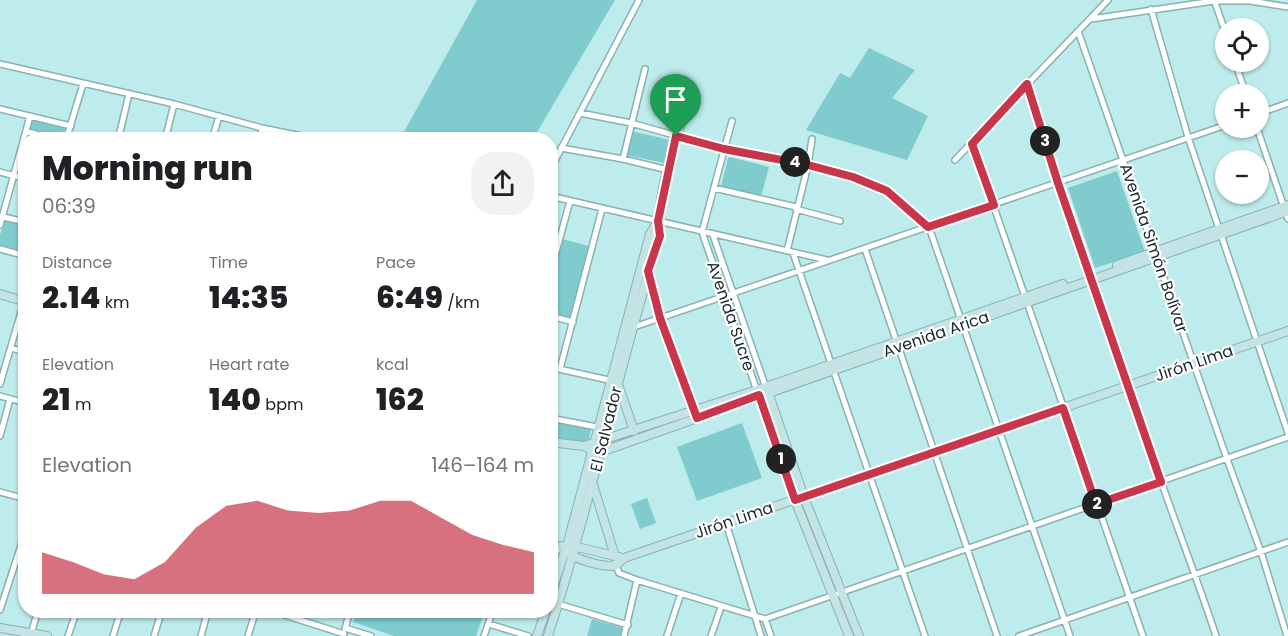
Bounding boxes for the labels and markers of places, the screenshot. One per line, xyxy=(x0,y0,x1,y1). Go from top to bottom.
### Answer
pin xyxy=(650,74,701,136)
pin: 3 xyxy=(1030,126,1060,156)
pin: 4 xyxy=(780,147,810,177)
pin: 1 xyxy=(766,444,796,474)
pin: 2 xyxy=(1082,489,1112,519)

